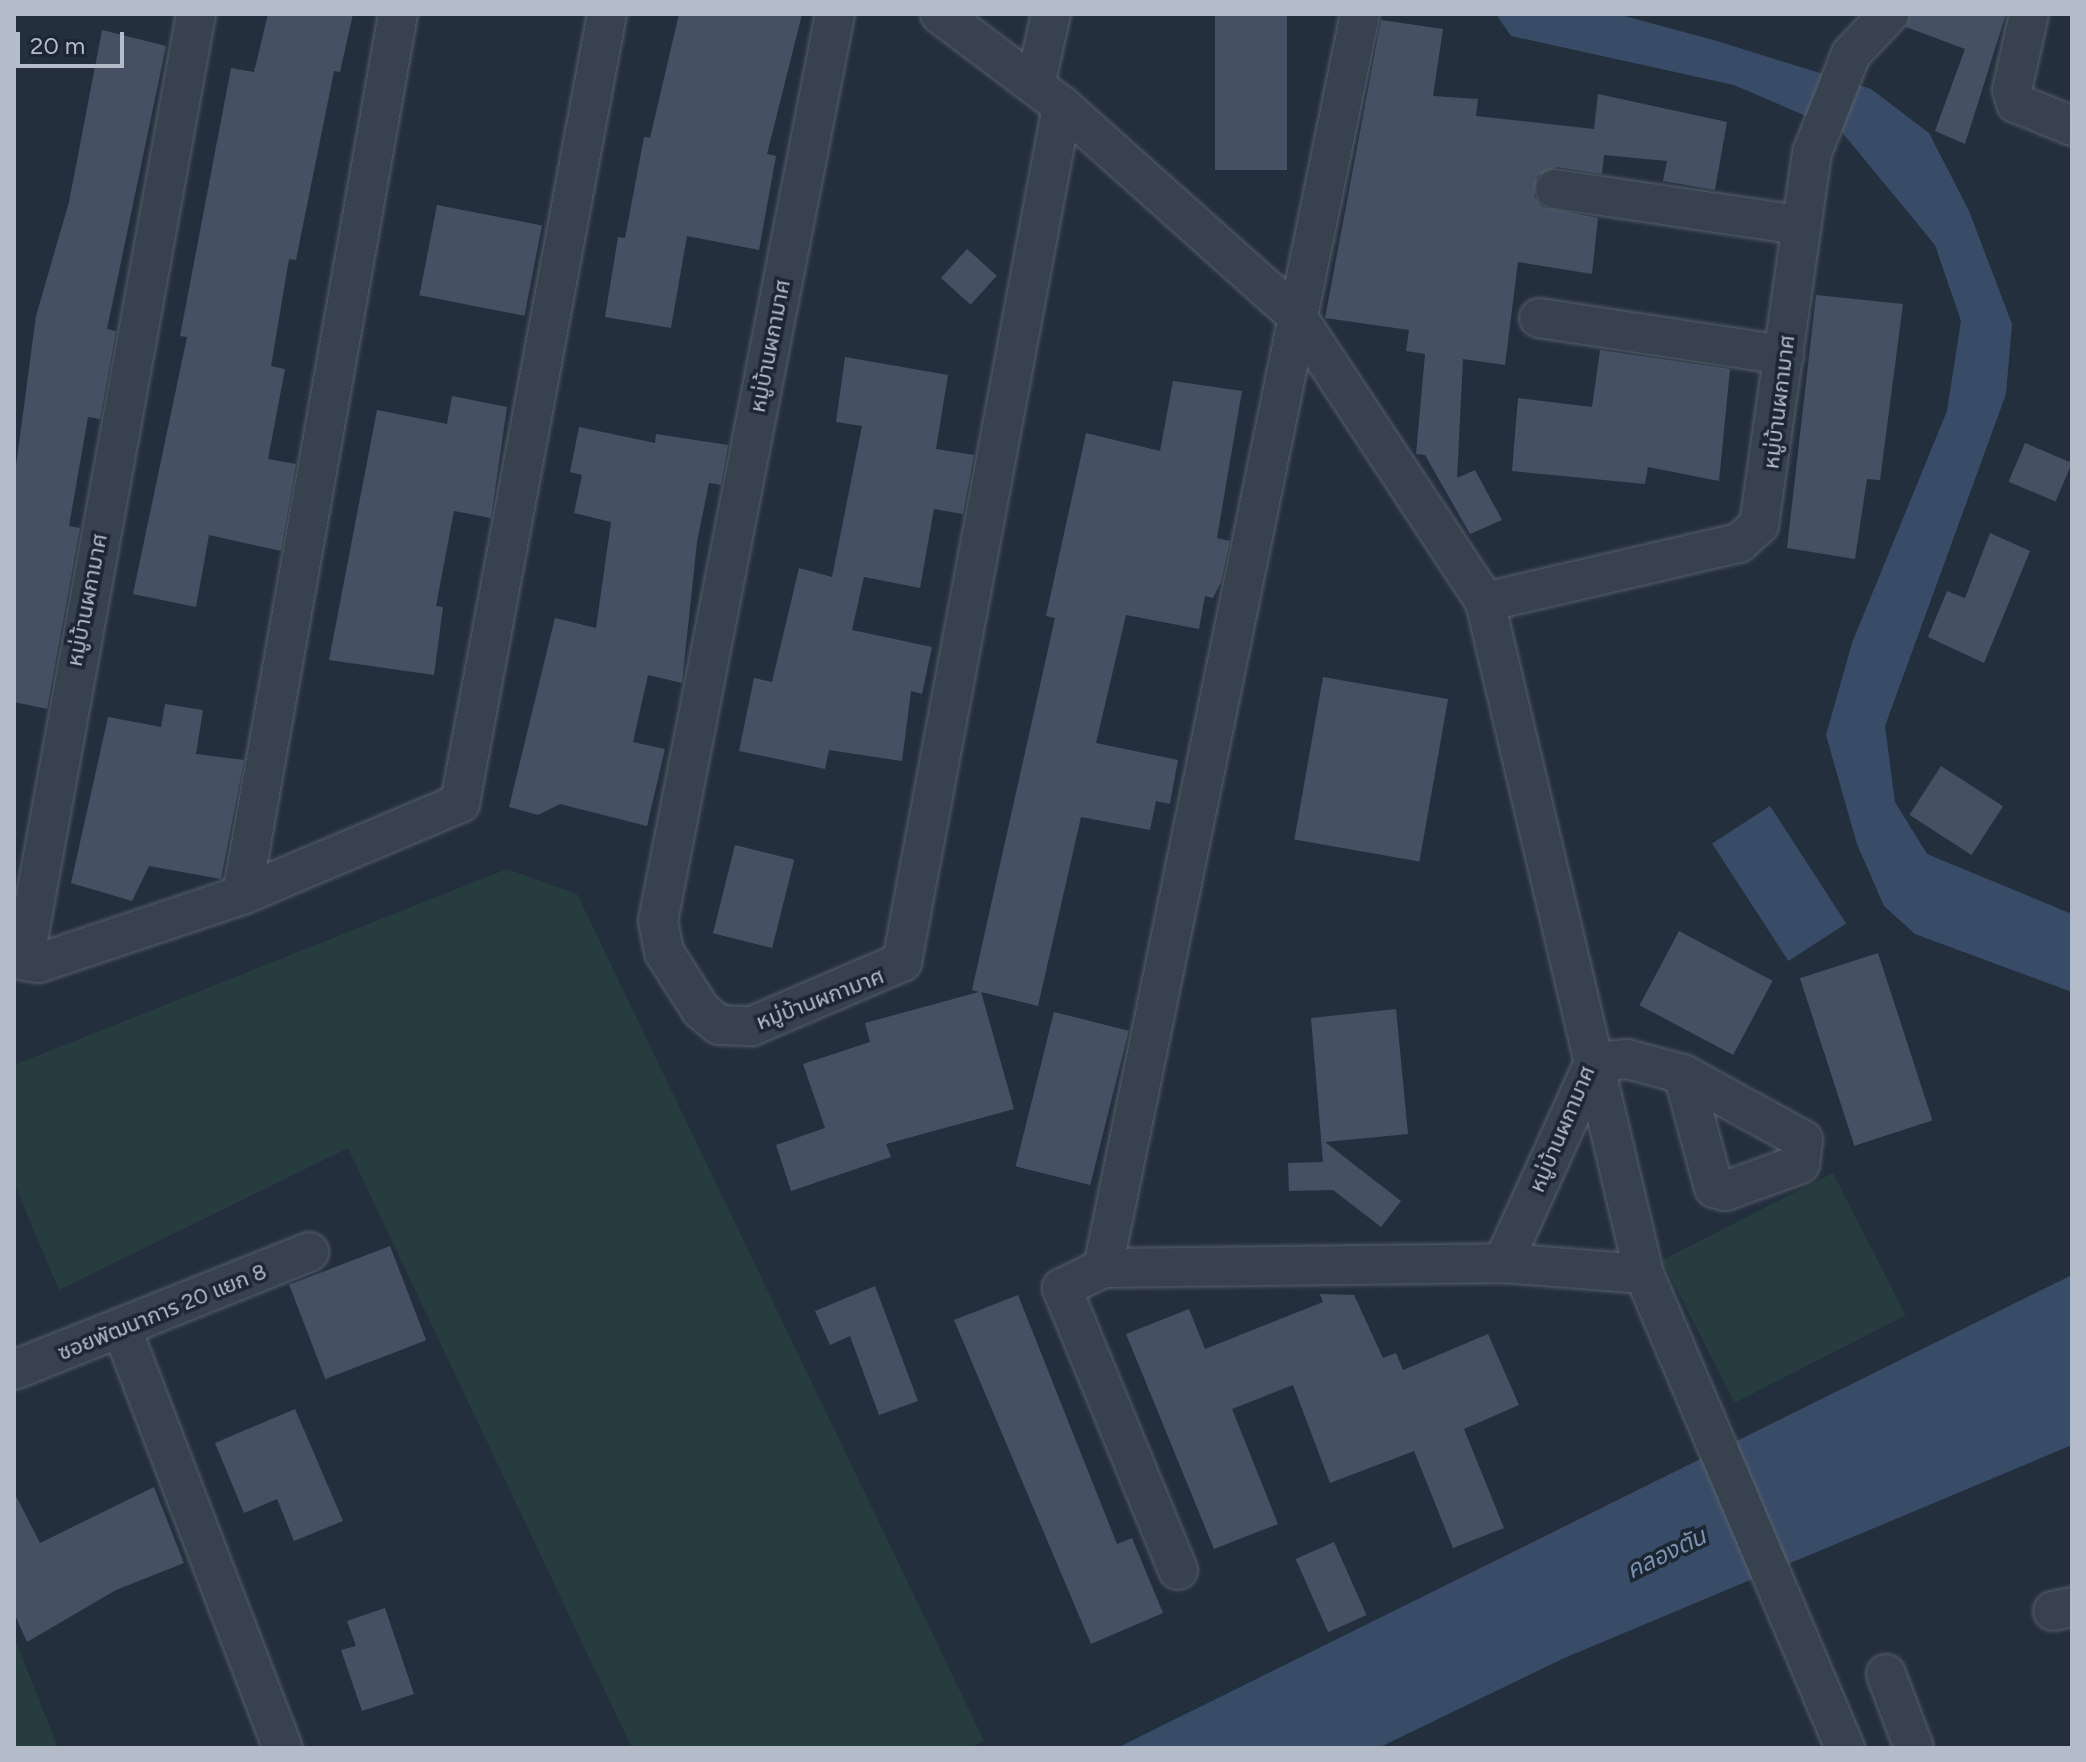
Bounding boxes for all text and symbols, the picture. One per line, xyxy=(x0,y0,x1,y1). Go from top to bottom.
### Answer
scale bar xyxy=(20,16,128,66)
text: 20 m xyxy=(30,31,85,60)
street label: หมู่บ้านผกามาศ xyxy=(744,277,796,415)
street label: หมู่บ้านผกามาศ xyxy=(1758,334,1800,470)
street label: หมู่บ้านผกามาศ xyxy=(61,531,113,669)
street label: หมู่บ้านผกามาศ xyxy=(752,963,888,1035)
street label: หมู่บ้านผกามาศ xyxy=(1524,1062,1600,1196)
street label: ซอยพัฒนาการ 20 แยก 8 xyxy=(54,1258,270,1366)
water label: คลองตัน xyxy=(1621,1521,1711,1585)

